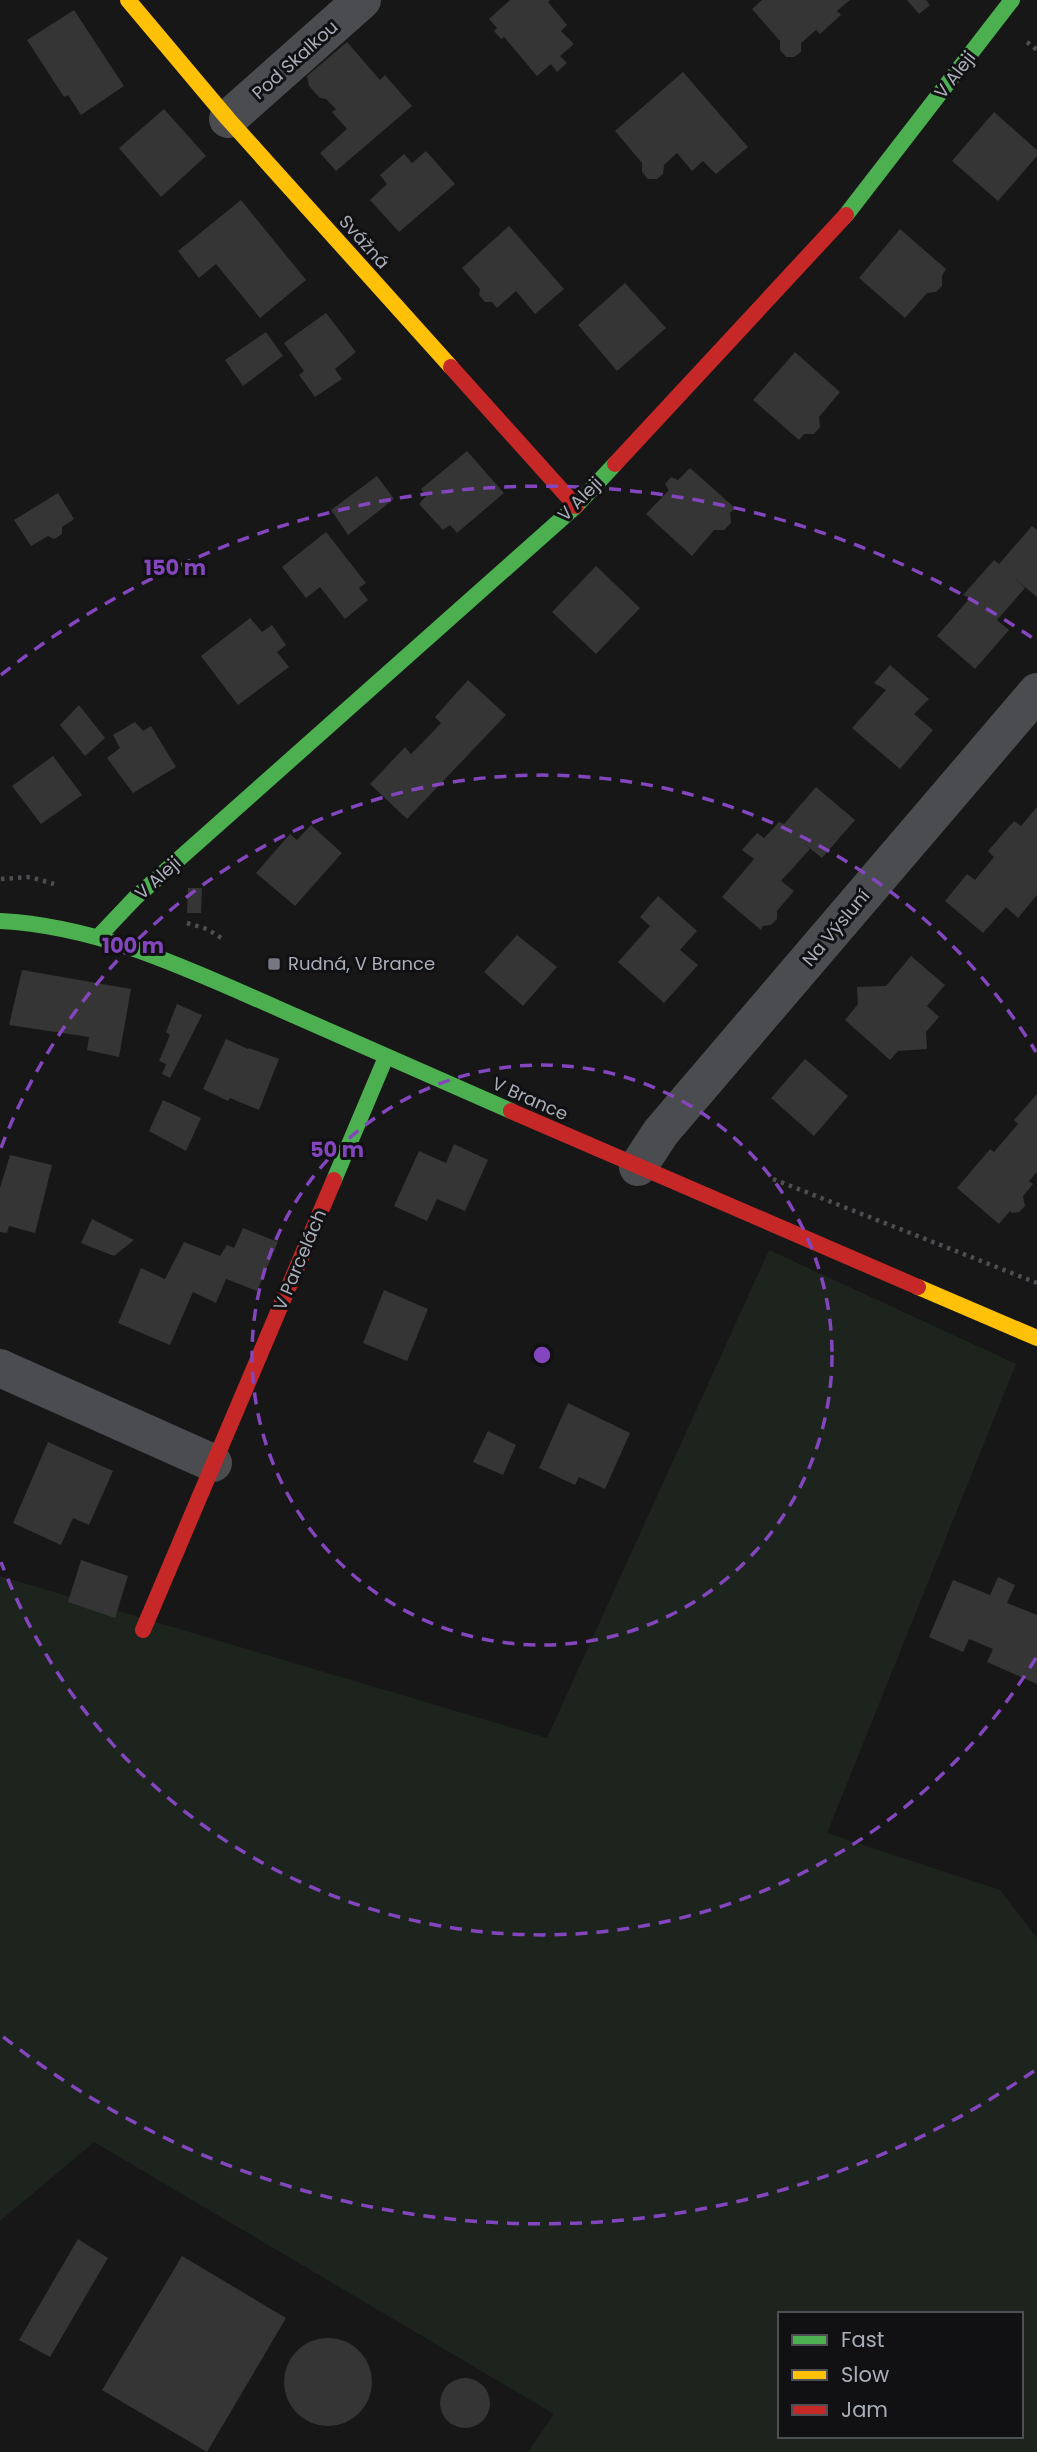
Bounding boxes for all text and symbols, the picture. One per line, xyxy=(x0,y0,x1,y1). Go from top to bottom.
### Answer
street label: Pod Skalkou xyxy=(246,14,343,105)
street label: V Aleji xyxy=(928,46,981,104)
street label: Svážná xyxy=(333,209,395,274)
street label: V Aleji xyxy=(552,471,607,526)
text: 150 m xyxy=(144,553,206,582)
street label: V Aleji xyxy=(129,850,186,905)
street label: Na Výsluní xyxy=(796,884,875,971)
text: 100 m xyxy=(102,931,164,960)
place label: Rudná, V Brance xyxy=(288,951,435,976)
marker: Rudná, V Brance xyxy=(266,956,282,972)
street label: V Brance xyxy=(488,1071,572,1126)
text: 50 m xyxy=(310,1135,364,1164)
street label: V Parcelách xyxy=(267,1205,332,1314)
centre of rings xyxy=(530,1343,554,1367)
legend xyxy=(778,2312,1023,2438)
text: Fast xyxy=(841,2325,884,2354)
text: Slow xyxy=(841,2360,889,2389)
text: Jam xyxy=(841,2395,888,2424)

